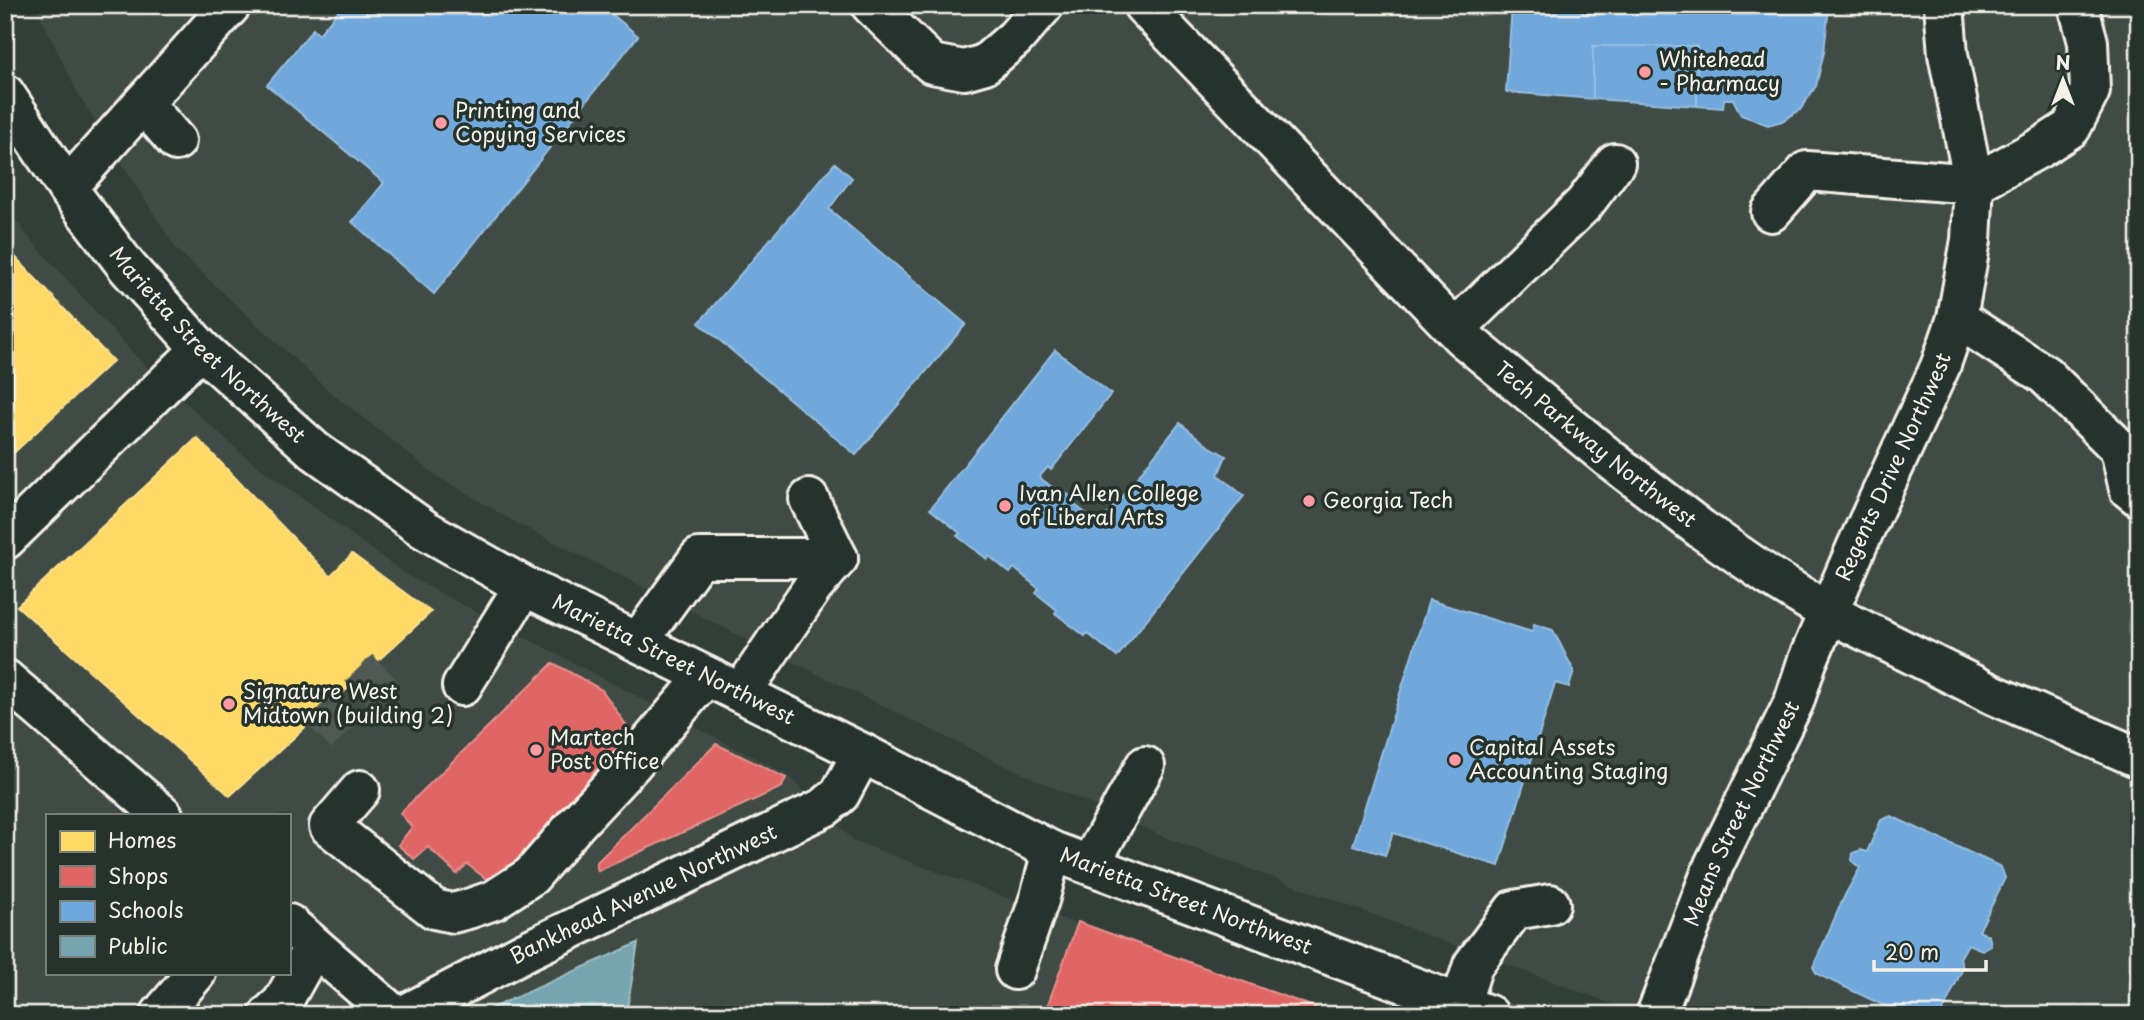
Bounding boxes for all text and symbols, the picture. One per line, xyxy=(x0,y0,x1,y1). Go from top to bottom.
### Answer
place label: Whitehead - Pharmacy xyxy=(1659,42,1780,98)
north arrow xyxy=(2028,46,2098,116)
text: N xyxy=(2055,48,2071,76)
marker: Whitehead - Pharmacy xyxy=(1637,64,1653,80)
place label: Printing and Copying Services xyxy=(455,93,626,149)
marker: Printing and Copying Services xyxy=(433,115,449,131)
street label: Marietta Street Northwest xyxy=(103,239,314,450)
street label: Regents Drive Northwest xyxy=(1826,348,1958,585)
street label: Tech Parkway Northwest xyxy=(1489,352,1704,534)
place label: Ivan Allen College of Liberal Arts xyxy=(1019,476,1199,532)
place label: Georgia Tech xyxy=(1323,483,1453,515)
marker: Georgia Tech xyxy=(1301,493,1317,509)
marker: Ivan Allen College of Liberal Arts xyxy=(997,498,1013,514)
street label: Marietta Street Northwest xyxy=(547,585,801,732)
place label: Signature West Midtown (building 2) xyxy=(243,674,453,730)
street label: Means Street Northwest xyxy=(1674,694,1806,931)
marker: Signature West Midtown (building 2) xyxy=(221,696,237,712)
place label: Martech Post Office xyxy=(550,720,660,776)
place label: Capital Assets Accounting Staging xyxy=(1469,730,1668,786)
marker: Martech Post Office xyxy=(528,742,544,758)
marker: Capital Assets Accounting Staging xyxy=(1447,752,1463,768)
legend xyxy=(46,814,290,974)
street label: Bankhead Avenue Northwest xyxy=(503,815,782,971)
text: Homes xyxy=(108,823,176,855)
street label: Marietta Street Northwest xyxy=(1056,837,1317,961)
text: Shops xyxy=(108,859,168,891)
text: Schools xyxy=(108,893,184,925)
text: Public xyxy=(108,929,168,961)
scale bar xyxy=(1874,929,1986,973)
text: 20 m xyxy=(1885,935,1939,967)

